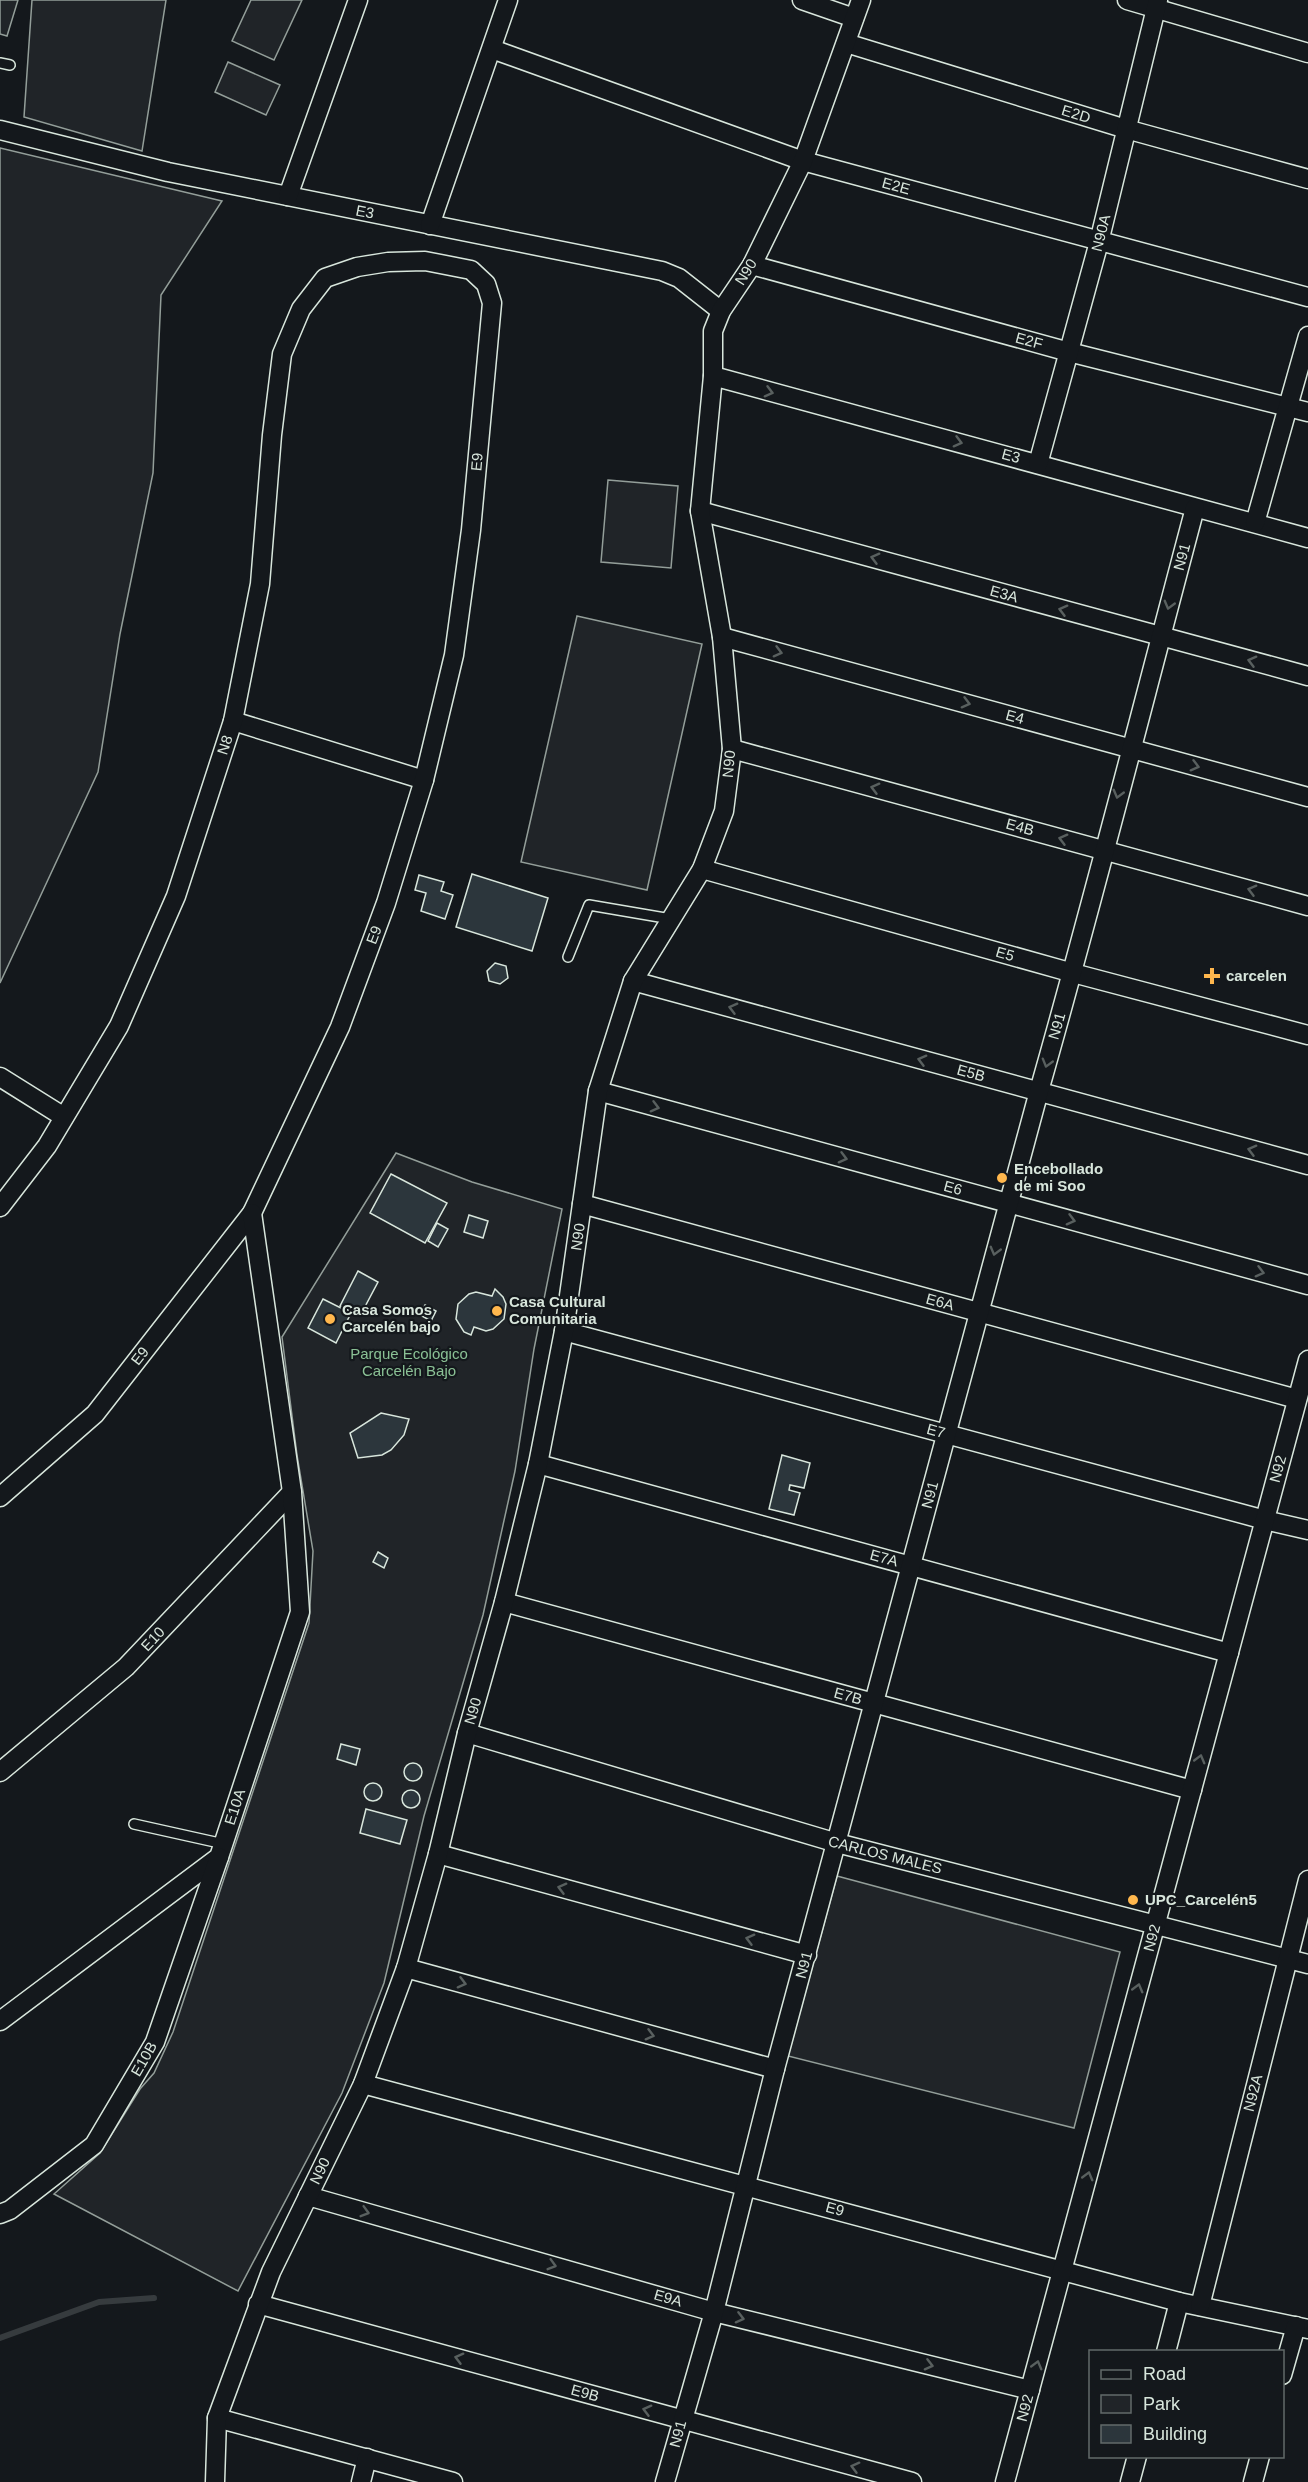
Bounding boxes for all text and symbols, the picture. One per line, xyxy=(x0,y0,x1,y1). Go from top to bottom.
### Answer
street label: E2D xyxy=(1060,101,1093,126)
street label: E2E xyxy=(880,174,912,197)
street label: E3 xyxy=(354,201,376,222)
street label: N90A xyxy=(1088,213,1113,253)
street label: N90 xyxy=(731,256,760,288)
street label: E2F xyxy=(1014,329,1045,352)
one-way arrow xyxy=(764,384,774,397)
one-way arrow xyxy=(952,435,962,448)
street label: E3 xyxy=(1000,445,1022,466)
street label: E9 xyxy=(467,452,486,472)
street label: N91 xyxy=(1170,541,1193,572)
one-way arrow xyxy=(870,553,880,566)
street label: E3A xyxy=(988,582,1020,605)
one-way arrow xyxy=(1164,599,1176,610)
one-way arrow xyxy=(1059,604,1069,617)
one-way arrow xyxy=(772,645,783,657)
one-way arrow xyxy=(1247,656,1257,668)
one-way arrow xyxy=(961,696,971,709)
street label: E4 xyxy=(1004,706,1026,727)
street label: N8 xyxy=(213,733,236,757)
street label: N90 xyxy=(719,750,738,778)
one-way arrow xyxy=(1189,759,1200,771)
one-way arrow xyxy=(870,783,881,795)
one-way arrow xyxy=(1113,789,1126,799)
street label: E4B xyxy=(1004,815,1036,838)
one-way arrow xyxy=(1059,834,1069,846)
one-way arrow xyxy=(1247,885,1257,898)
street label: E9 xyxy=(362,923,385,946)
street label: E5 xyxy=(994,943,1016,964)
marker: carcelen xyxy=(1203,967,1221,985)
place label: carcelen xyxy=(1226,967,1287,984)
one-way arrow xyxy=(729,1003,739,1016)
street label: N91 xyxy=(1045,1010,1068,1041)
one-way arrow xyxy=(917,1054,927,1067)
one-way arrow xyxy=(1042,1057,1054,1068)
street label: E5B xyxy=(955,1061,987,1084)
one-way arrow xyxy=(649,1099,659,1112)
one-way arrow xyxy=(1247,1144,1257,1157)
one-way arrow xyxy=(837,1151,848,1163)
place label: Encebollado de mi Soo xyxy=(1014,1160,1103,1194)
marker: Encebollado de mi Soo xyxy=(995,1171,1009,1185)
street label: E6 xyxy=(942,1177,964,1198)
one-way arrow xyxy=(1066,1213,1076,1226)
street label: N90 xyxy=(567,1222,588,1252)
one-way arrow xyxy=(990,1246,1003,1256)
one-way arrow xyxy=(1254,1264,1264,1277)
street label: E6A xyxy=(924,1290,956,1313)
place label: Casa Cultural Comunitaria xyxy=(509,1293,606,1327)
place label: Casa Somos Carcelén bajo xyxy=(342,1301,440,1335)
marker: Casa Cultural Comunitaria xyxy=(490,1304,504,1318)
marker: Casa Somos Carcelén bajo xyxy=(323,1312,337,1326)
street label: E9 xyxy=(127,1343,152,1368)
park label: Parque Ecológico Carcelén Bajo xyxy=(350,1345,468,1379)
street label: E7 xyxy=(925,1420,947,1441)
street label: N92 xyxy=(1266,1453,1289,1484)
street label: N91 xyxy=(918,1479,941,1510)
street label: E7A xyxy=(868,1546,900,1569)
street label: E10 xyxy=(137,1623,168,1654)
street label: E7B xyxy=(832,1684,864,1707)
street label: N90 xyxy=(461,1695,484,1726)
one-way arrow xyxy=(1193,1754,1205,1765)
street label: E10A xyxy=(221,1787,248,1827)
street label: CARLOS MALES xyxy=(826,1832,944,1877)
one-way arrow xyxy=(557,1883,568,1895)
place label: UPC_Carcelén5 xyxy=(1145,1891,1257,1908)
marker: UPC_Carcelén5 xyxy=(1126,1893,1140,1907)
street label: N92 xyxy=(1140,1922,1163,1953)
one-way arrow xyxy=(745,1934,755,1947)
street label: N91 xyxy=(792,1949,815,1980)
one-way arrow xyxy=(457,1976,467,1989)
one-way arrow xyxy=(1131,1983,1144,1993)
one-way arrow xyxy=(644,2028,655,2040)
street label: E10B xyxy=(127,2039,160,2079)
street label: N92A xyxy=(1240,2073,1265,2113)
street label: N90 xyxy=(306,2155,333,2187)
one-way arrow xyxy=(1080,2172,1093,2182)
street label: E9 xyxy=(824,2198,846,2219)
one-way arrow xyxy=(359,2205,369,2217)
one-way arrow xyxy=(546,2258,557,2270)
street label: E9A xyxy=(652,2285,684,2310)
one-way arrow xyxy=(735,2311,745,2324)
legend xyxy=(1089,2350,1284,2458)
one-way arrow xyxy=(454,2353,464,2366)
one-way arrow xyxy=(924,2357,934,2370)
one-way arrow xyxy=(1029,2360,1042,2370)
text: Road xyxy=(1143,2364,1186,2384)
street label: E9B xyxy=(569,2381,601,2404)
street label: N92 xyxy=(1013,2392,1036,2423)
text: Park xyxy=(1143,2394,1181,2414)
one-way arrow xyxy=(642,2404,652,2417)
street label: N91 xyxy=(666,2418,689,2449)
text: Building xyxy=(1143,2424,1207,2444)
one-way arrow xyxy=(851,2461,861,2474)

